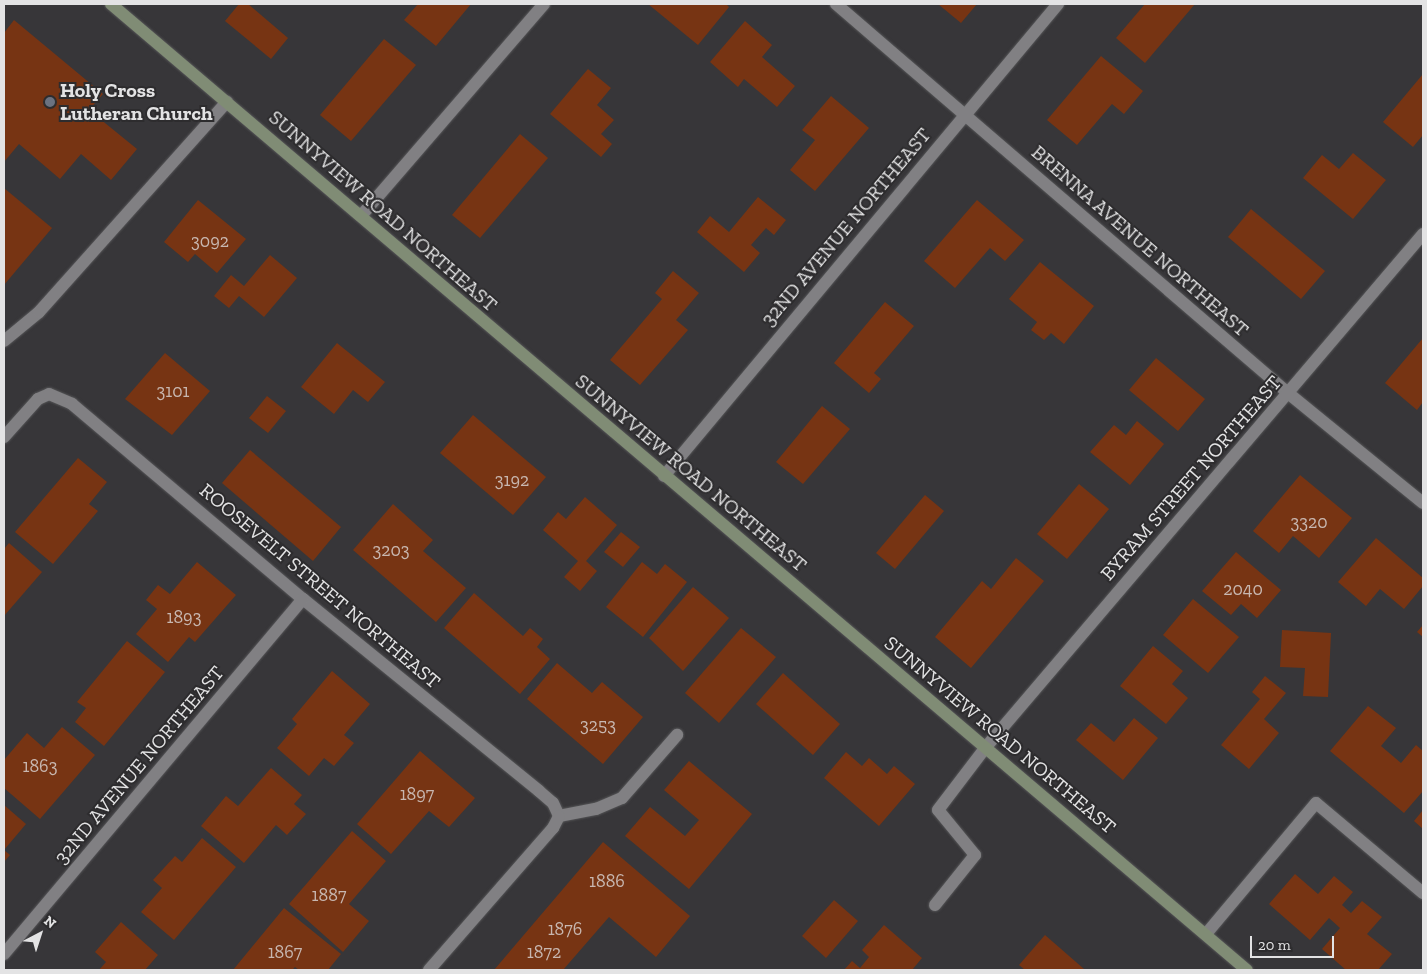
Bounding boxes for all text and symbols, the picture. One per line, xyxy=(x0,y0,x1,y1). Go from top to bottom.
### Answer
place label: Holy Cross Lutheran Church xyxy=(60,78,213,125)
marker: Holy Cross Lutheran Church xyxy=(44,96,56,108)
street label: SUNNYVIEW ROAD NORTHEAST xyxy=(264,105,502,317)
street label: 32ND AVENUE NORTHEAST xyxy=(756,123,936,331)
street label: BRENNA AVENUE NORTHEAST xyxy=(1026,140,1254,342)
house number: 3092 xyxy=(191,230,229,252)
street label: SUNNYVIEW ROAD NORTHEAST xyxy=(570,369,812,577)
street label: BYRAM STREET NORTHEAST xyxy=(1095,371,1287,585)
house number: 3101 xyxy=(156,380,190,402)
house number: 3192 xyxy=(495,469,529,491)
street label: ROOSEVELT STREET NORTHEAST xyxy=(195,478,445,694)
house number: 3320 xyxy=(1290,511,1328,533)
house number: 3203 xyxy=(372,539,410,561)
house number: 2040 xyxy=(1223,578,1263,600)
house number: 1893 xyxy=(167,606,201,628)
street label: SUNNYVIEW ROAD NORTHEAST xyxy=(879,631,1121,839)
street label: 32ND AVENUE NORTHEAST xyxy=(49,661,229,869)
house number: 3253 xyxy=(580,714,616,736)
house number: 1863 xyxy=(23,755,57,777)
house number: 1897 xyxy=(400,783,434,805)
house number: 1886 xyxy=(589,870,625,892)
house number: 1887 xyxy=(312,884,346,906)
north arrow xyxy=(15,909,65,959)
text: N xyxy=(40,912,59,932)
house number: 1876 xyxy=(548,918,582,940)
scale bar xyxy=(1252,926,1336,958)
text: 20 m xyxy=(1258,936,1291,954)
house number: 1867 xyxy=(268,941,302,963)
house number: 1872 xyxy=(527,941,561,963)

